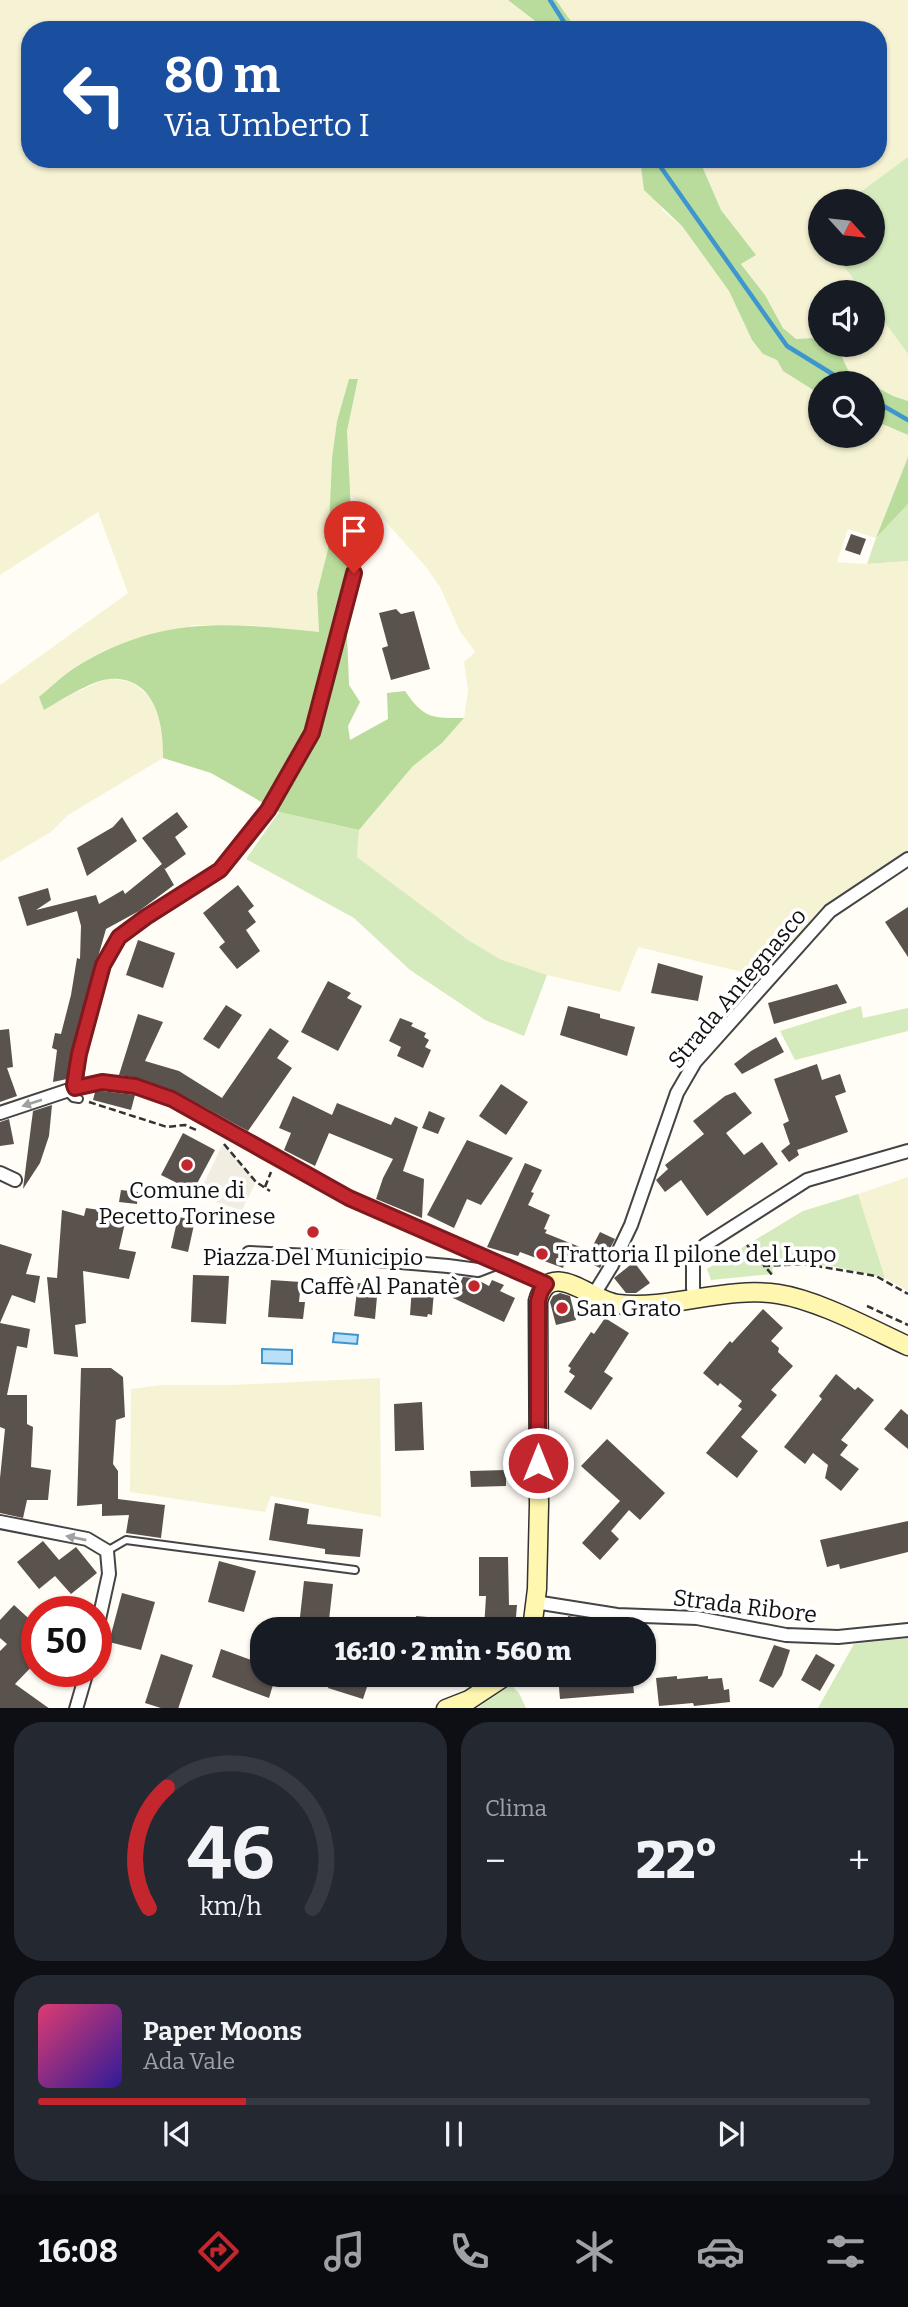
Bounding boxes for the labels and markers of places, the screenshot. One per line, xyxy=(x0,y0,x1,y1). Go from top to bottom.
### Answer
pin xyxy=(324,501,384,573)
marker: Comune di Pecetto Torinese xyxy=(179,1157,195,1173)
place label: Comune di Pecetto Torinese xyxy=(99,1176,276,1230)
marker: Piazza Del Municipio xyxy=(305,1224,321,1240)
place label: Trattoria Il pilone del Lupo xyxy=(556,1240,837,1268)
place label: Piazza Del Municipio xyxy=(203,1243,423,1271)
marker: Trattoria Il pilone del Lupo xyxy=(534,1246,550,1262)
place label: Caffè Al Panatè xyxy=(300,1272,460,1300)
marker: Caffè Al Panatè xyxy=(466,1278,482,1294)
place label: San Grato xyxy=(576,1294,681,1322)
marker: San Grato xyxy=(554,1300,570,1316)

